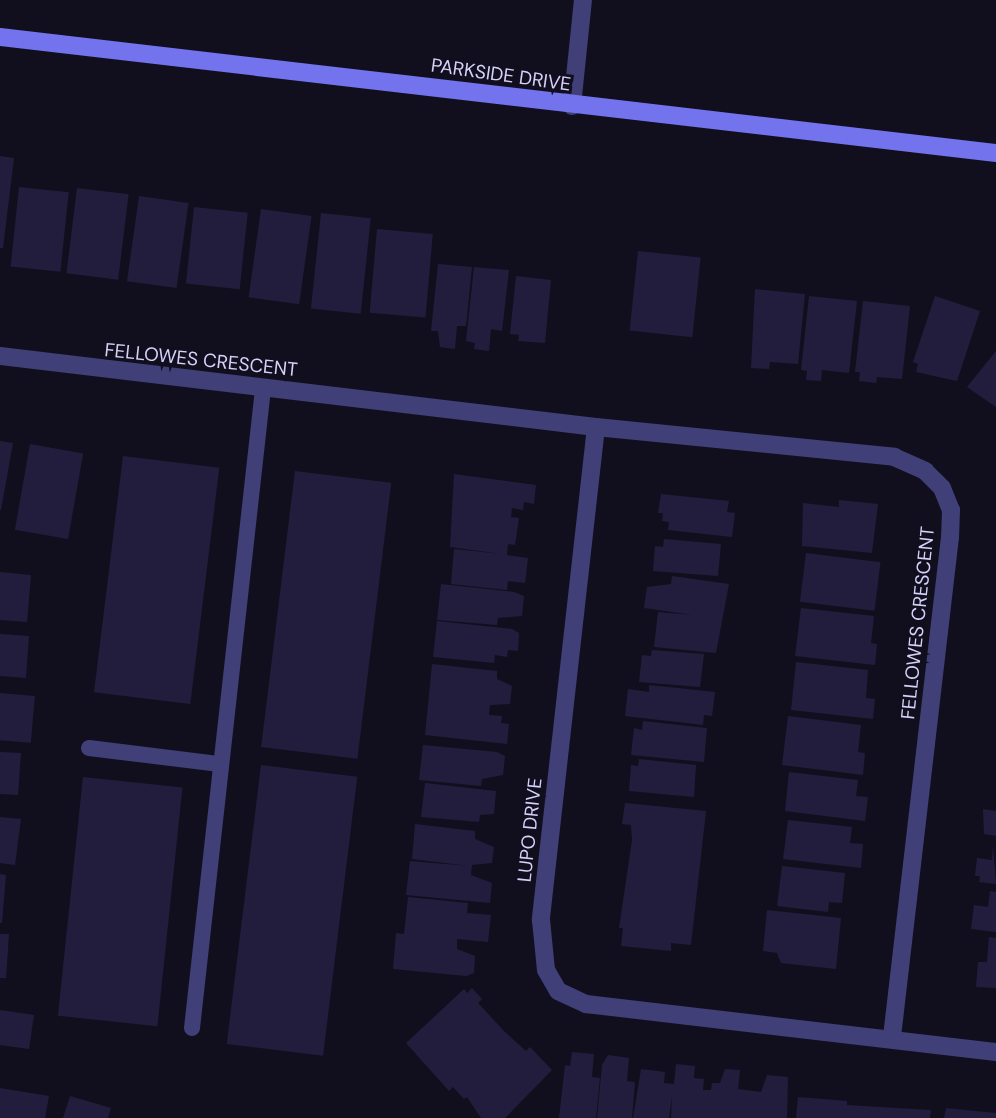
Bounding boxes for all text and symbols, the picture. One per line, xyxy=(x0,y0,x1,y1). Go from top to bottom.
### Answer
street label: PARKSIDE DRIVE xyxy=(430,54,572,96)
street label: FELLOWES CRESCENT xyxy=(103,339,299,381)
street label: FELLOWES CRESCENT xyxy=(897,525,939,721)
street label: LUPO DRIVE xyxy=(513,777,547,883)

